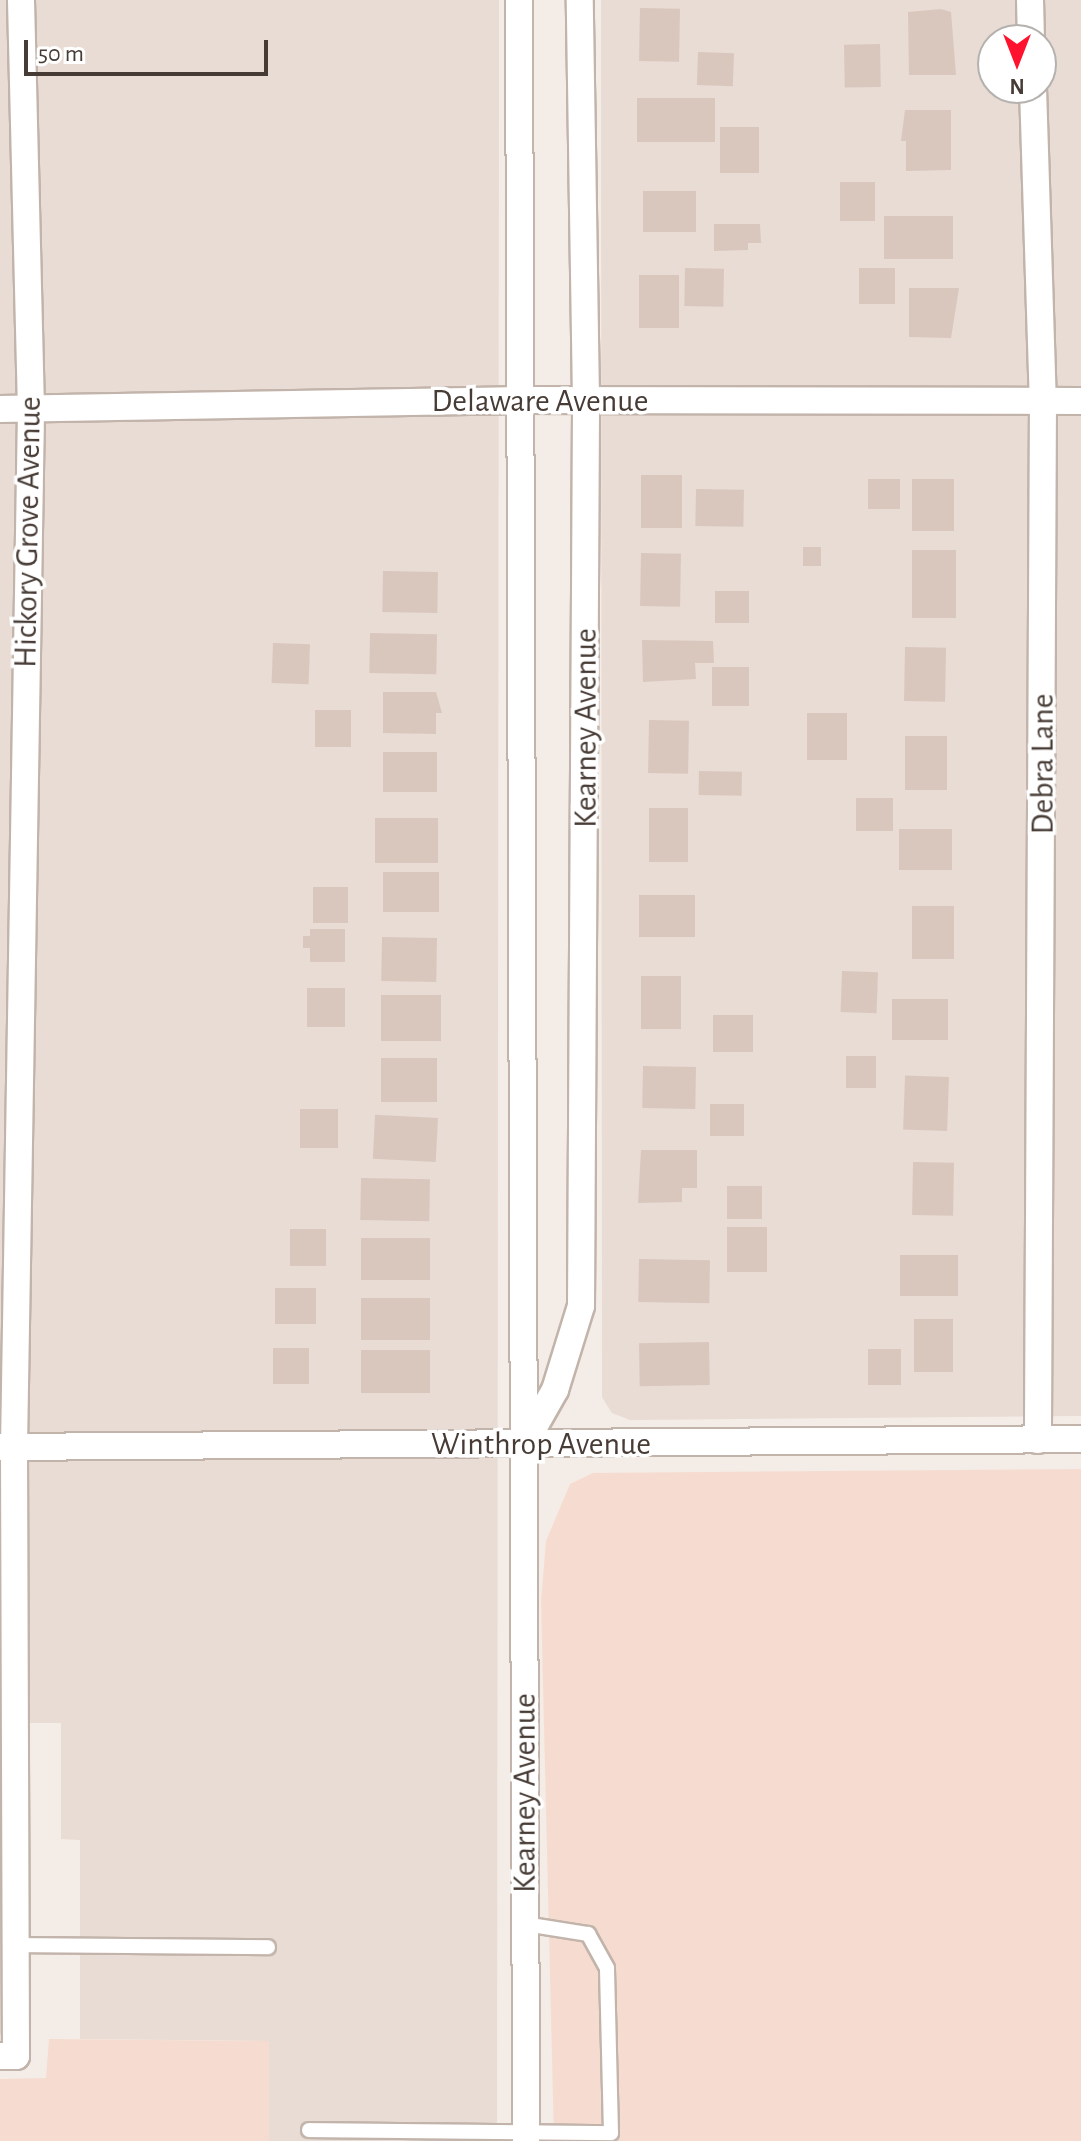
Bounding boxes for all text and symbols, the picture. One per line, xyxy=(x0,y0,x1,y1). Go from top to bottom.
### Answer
scale bar xyxy=(28,24,272,74)
north arrow xyxy=(977,24,1057,104)
text: 50 m xyxy=(38,42,84,66)
text: N xyxy=(1009,75,1025,97)
street label: Delaware Avenue xyxy=(432,382,648,420)
street label: Hickory Grove Avenue xyxy=(6,396,50,668)
street label: Kearney Avenue xyxy=(567,628,605,828)
street label: Debra Lane xyxy=(1024,694,1062,834)
street label: Winthrop Avenue xyxy=(431,1425,651,1463)
street label: Kearney Avenue xyxy=(506,1693,544,1893)

